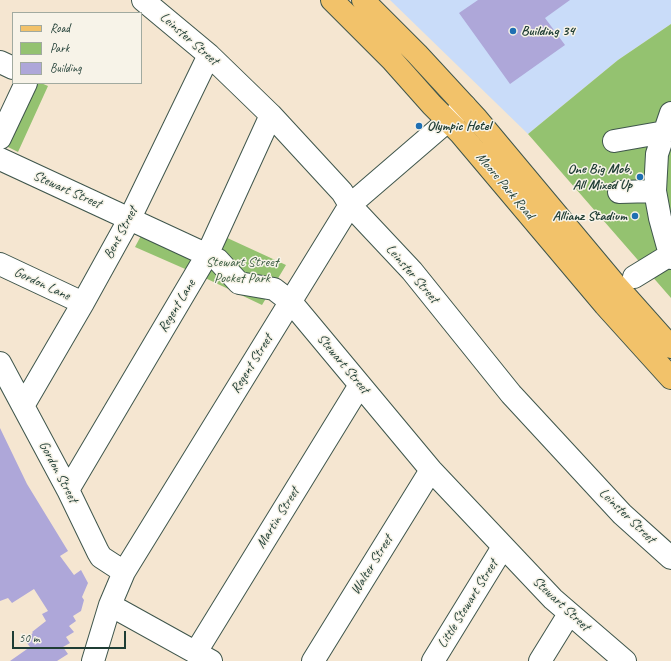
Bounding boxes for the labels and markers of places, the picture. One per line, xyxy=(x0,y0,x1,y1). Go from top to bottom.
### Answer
place label: Building 34 xyxy=(521,23,575,39)
marker: Building 34 xyxy=(508,26,518,36)
place label: Olympic Hotel xyxy=(427,118,491,134)
marker: Olympic Hotel xyxy=(414,121,424,131)
place label: One Big Mob, All Mixed Up xyxy=(567,161,632,194)
marker: One Big Mob, All Mixed Up xyxy=(635,172,645,182)
place label: Allianz Stadium xyxy=(553,208,627,224)
marker: Allianz Stadium xyxy=(630,211,640,221)

